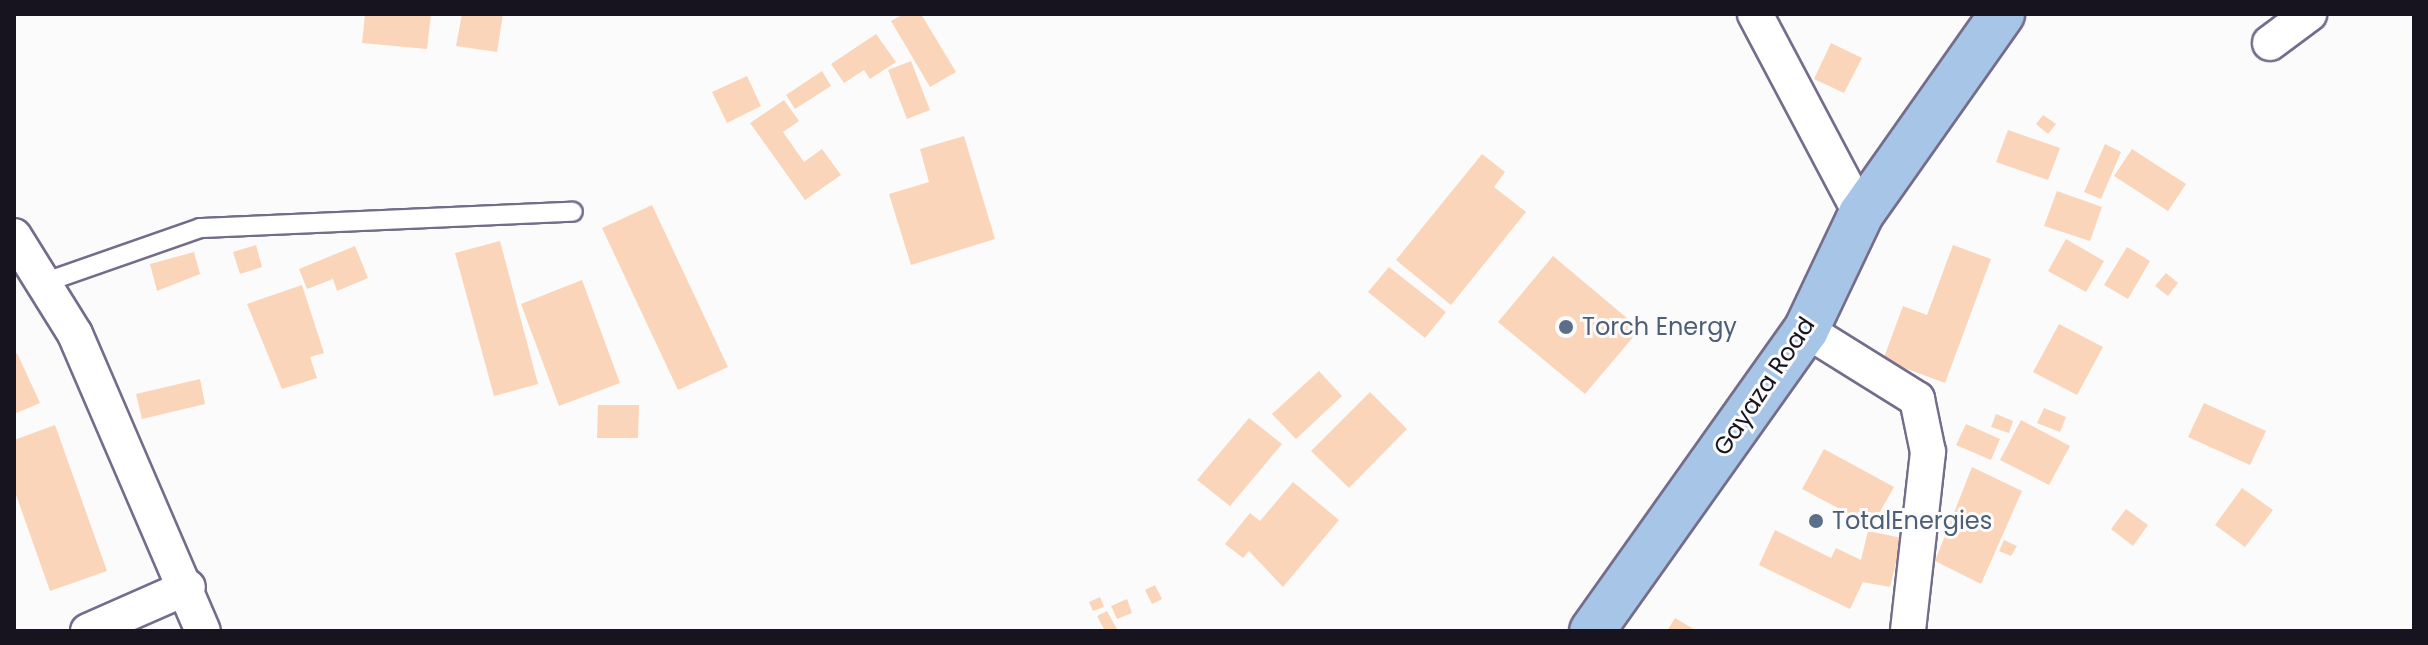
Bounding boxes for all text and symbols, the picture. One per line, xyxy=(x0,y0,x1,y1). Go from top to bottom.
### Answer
street label: Gayaza Road xyxy=(1707,311,1821,461)
place label: Torch Energy xyxy=(1582,313,1737,341)
marker: Torch Energy xyxy=(1557,318,1575,336)
place label: TotalEnergies xyxy=(1832,507,1992,535)
marker: TotalEnergies xyxy=(1807,512,1825,530)

